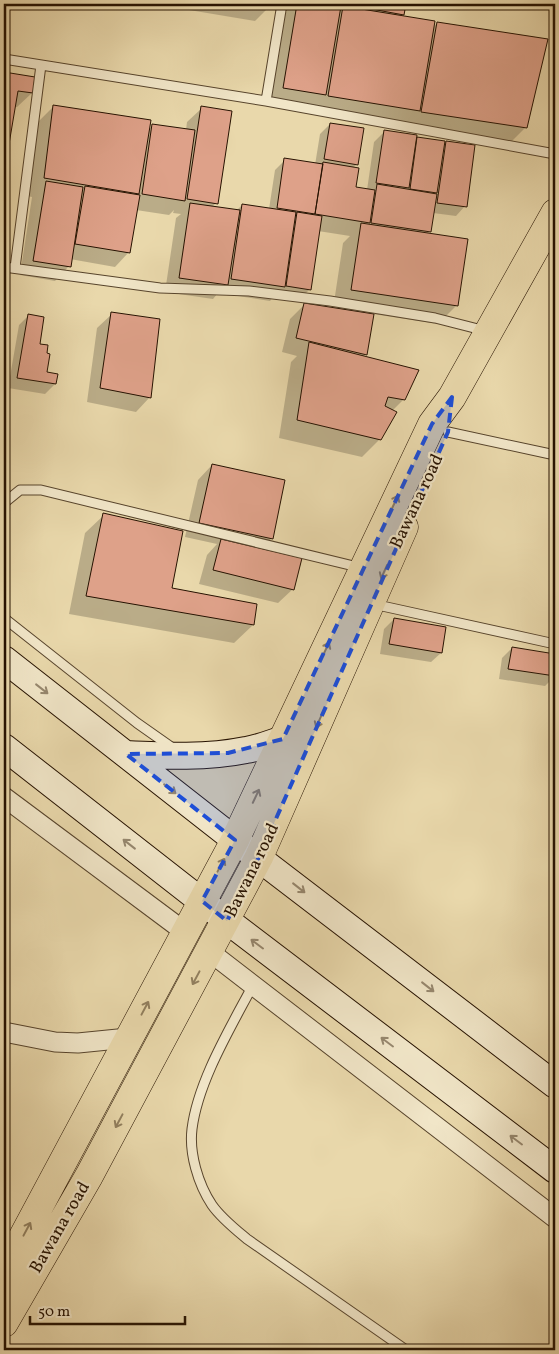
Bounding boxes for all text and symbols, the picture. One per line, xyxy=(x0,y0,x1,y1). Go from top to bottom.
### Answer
street label: Bawana road xyxy=(384,450,450,553)
one-way arrow xyxy=(391,495,400,510)
one-way arrow xyxy=(378,564,388,579)
one-way arrow xyxy=(322,642,331,657)
one-way arrow xyxy=(35,684,48,695)
one-way arrow xyxy=(313,713,323,728)
one-way arrow xyxy=(163,784,177,794)
one-way arrow xyxy=(252,789,261,804)
street label: Bawana road xyxy=(219,819,286,922)
one-way arrow xyxy=(123,839,136,850)
one-way arrow xyxy=(217,858,227,873)
one-way arrow xyxy=(292,883,306,893)
one-way arrow xyxy=(250,939,264,949)
one-way arrow xyxy=(191,970,201,985)
one-way arrow xyxy=(421,982,435,992)
one-way arrow xyxy=(140,1002,150,1016)
one-way arrow xyxy=(380,1037,394,1047)
one-way arrow xyxy=(114,1113,124,1128)
one-way arrow xyxy=(509,1135,523,1145)
street label: Bawana road xyxy=(24,1177,97,1278)
one-way arrow xyxy=(23,1222,32,1237)
scale bar xyxy=(30,1294,185,1326)
text: 50 m xyxy=(38,1302,70,1323)

